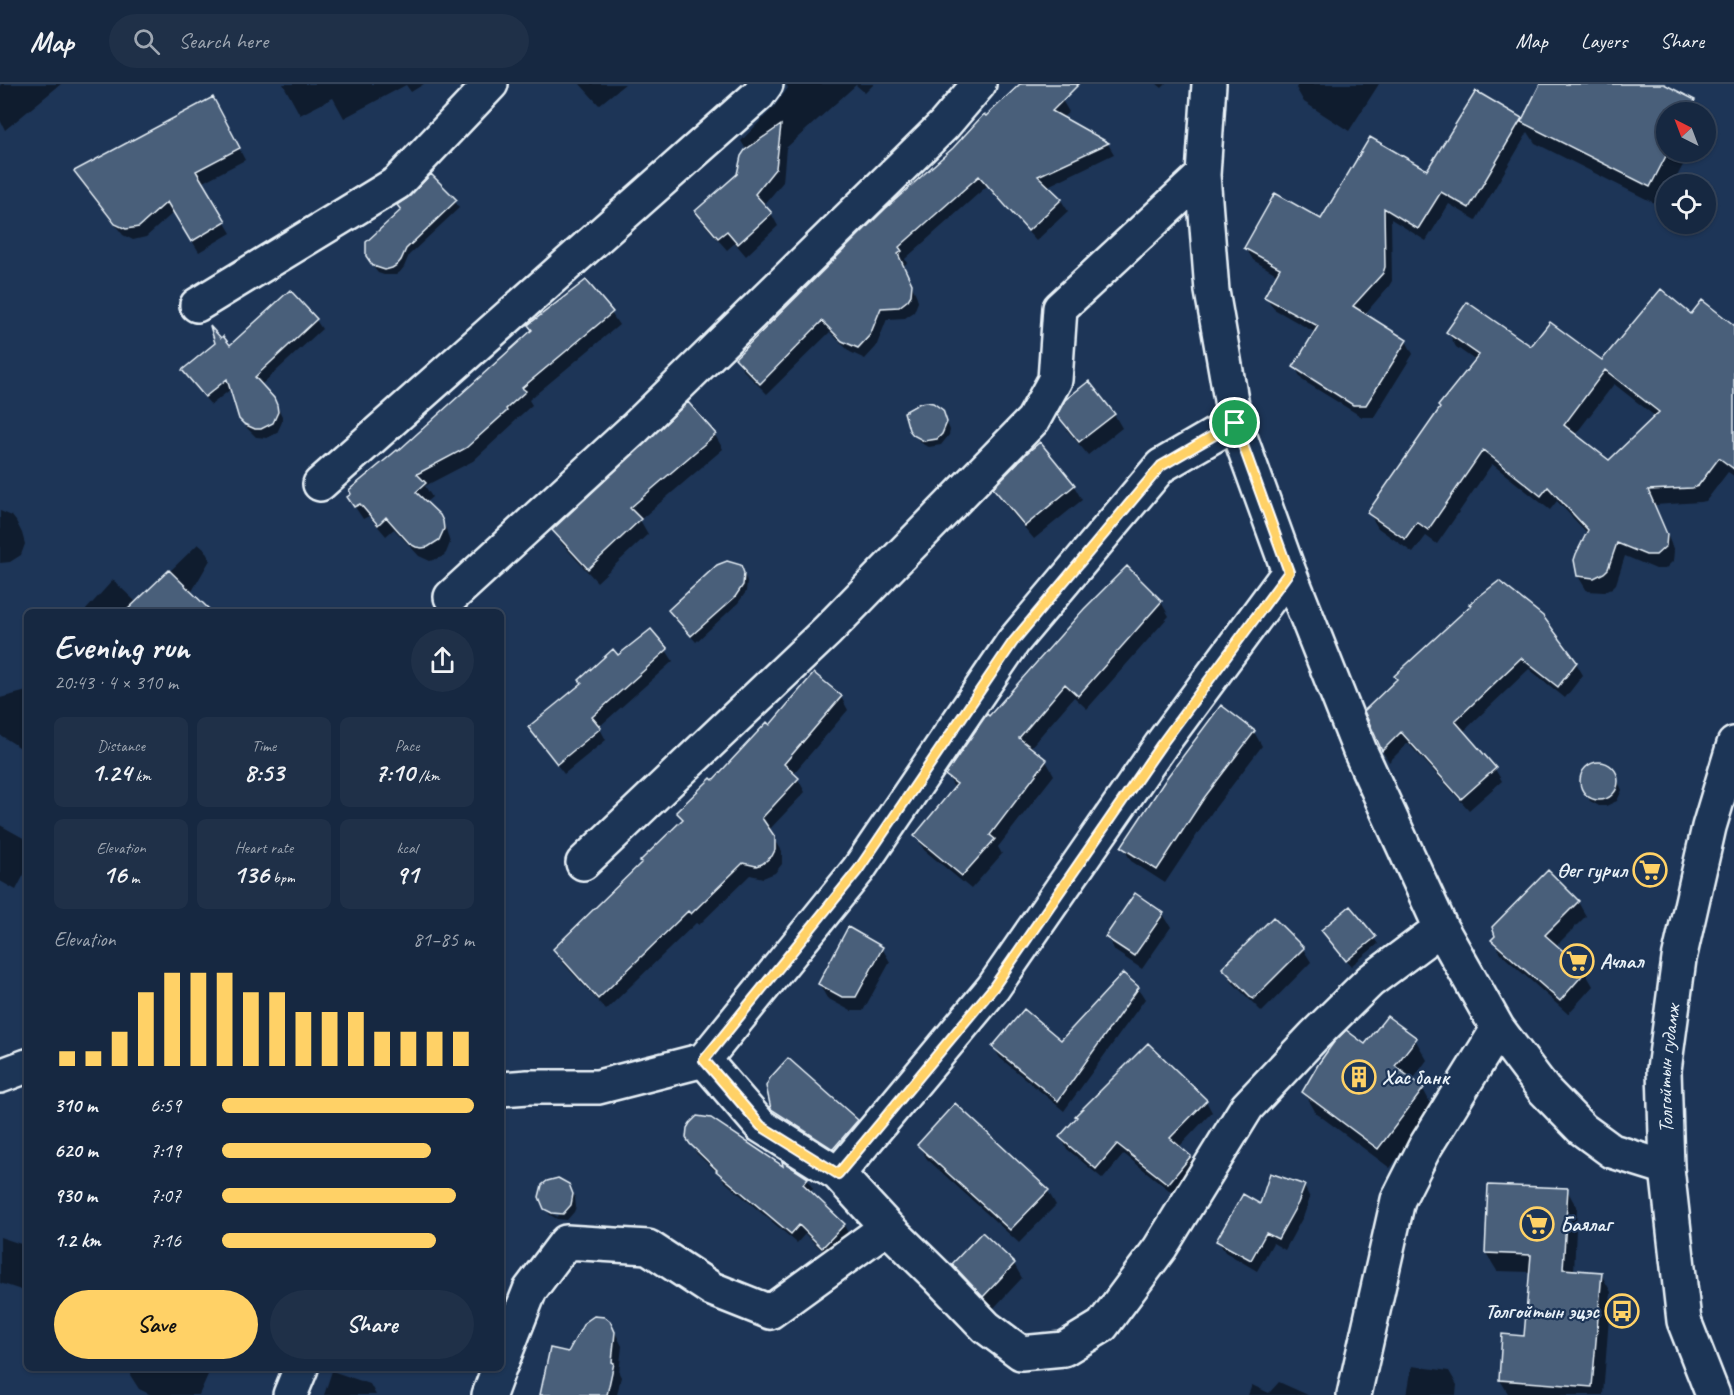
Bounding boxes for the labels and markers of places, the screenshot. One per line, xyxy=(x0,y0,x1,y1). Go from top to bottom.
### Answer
pin xyxy=(1209,397,1260,448)
supermarket icon: Өег гурил xyxy=(1632,852,1668,888)
place label: Өег гурил xyxy=(1557,857,1629,884)
supermarket icon: Ачлал xyxy=(1559,943,1595,979)
place label: Ачлал xyxy=(1600,948,1646,974)
building icon: Хас банк xyxy=(1341,1059,1377,1095)
place label: Хас банк xyxy=(1382,1064,1451,1090)
supermarket icon: Баялаг xyxy=(1519,1206,1555,1242)
place label: Баялаг xyxy=(1560,1211,1615,1237)
bus stop icon: Толгойтын эцэс xyxy=(1604,1293,1640,1329)
place label: Толгойтын эцэс xyxy=(1485,1298,1600,1324)

